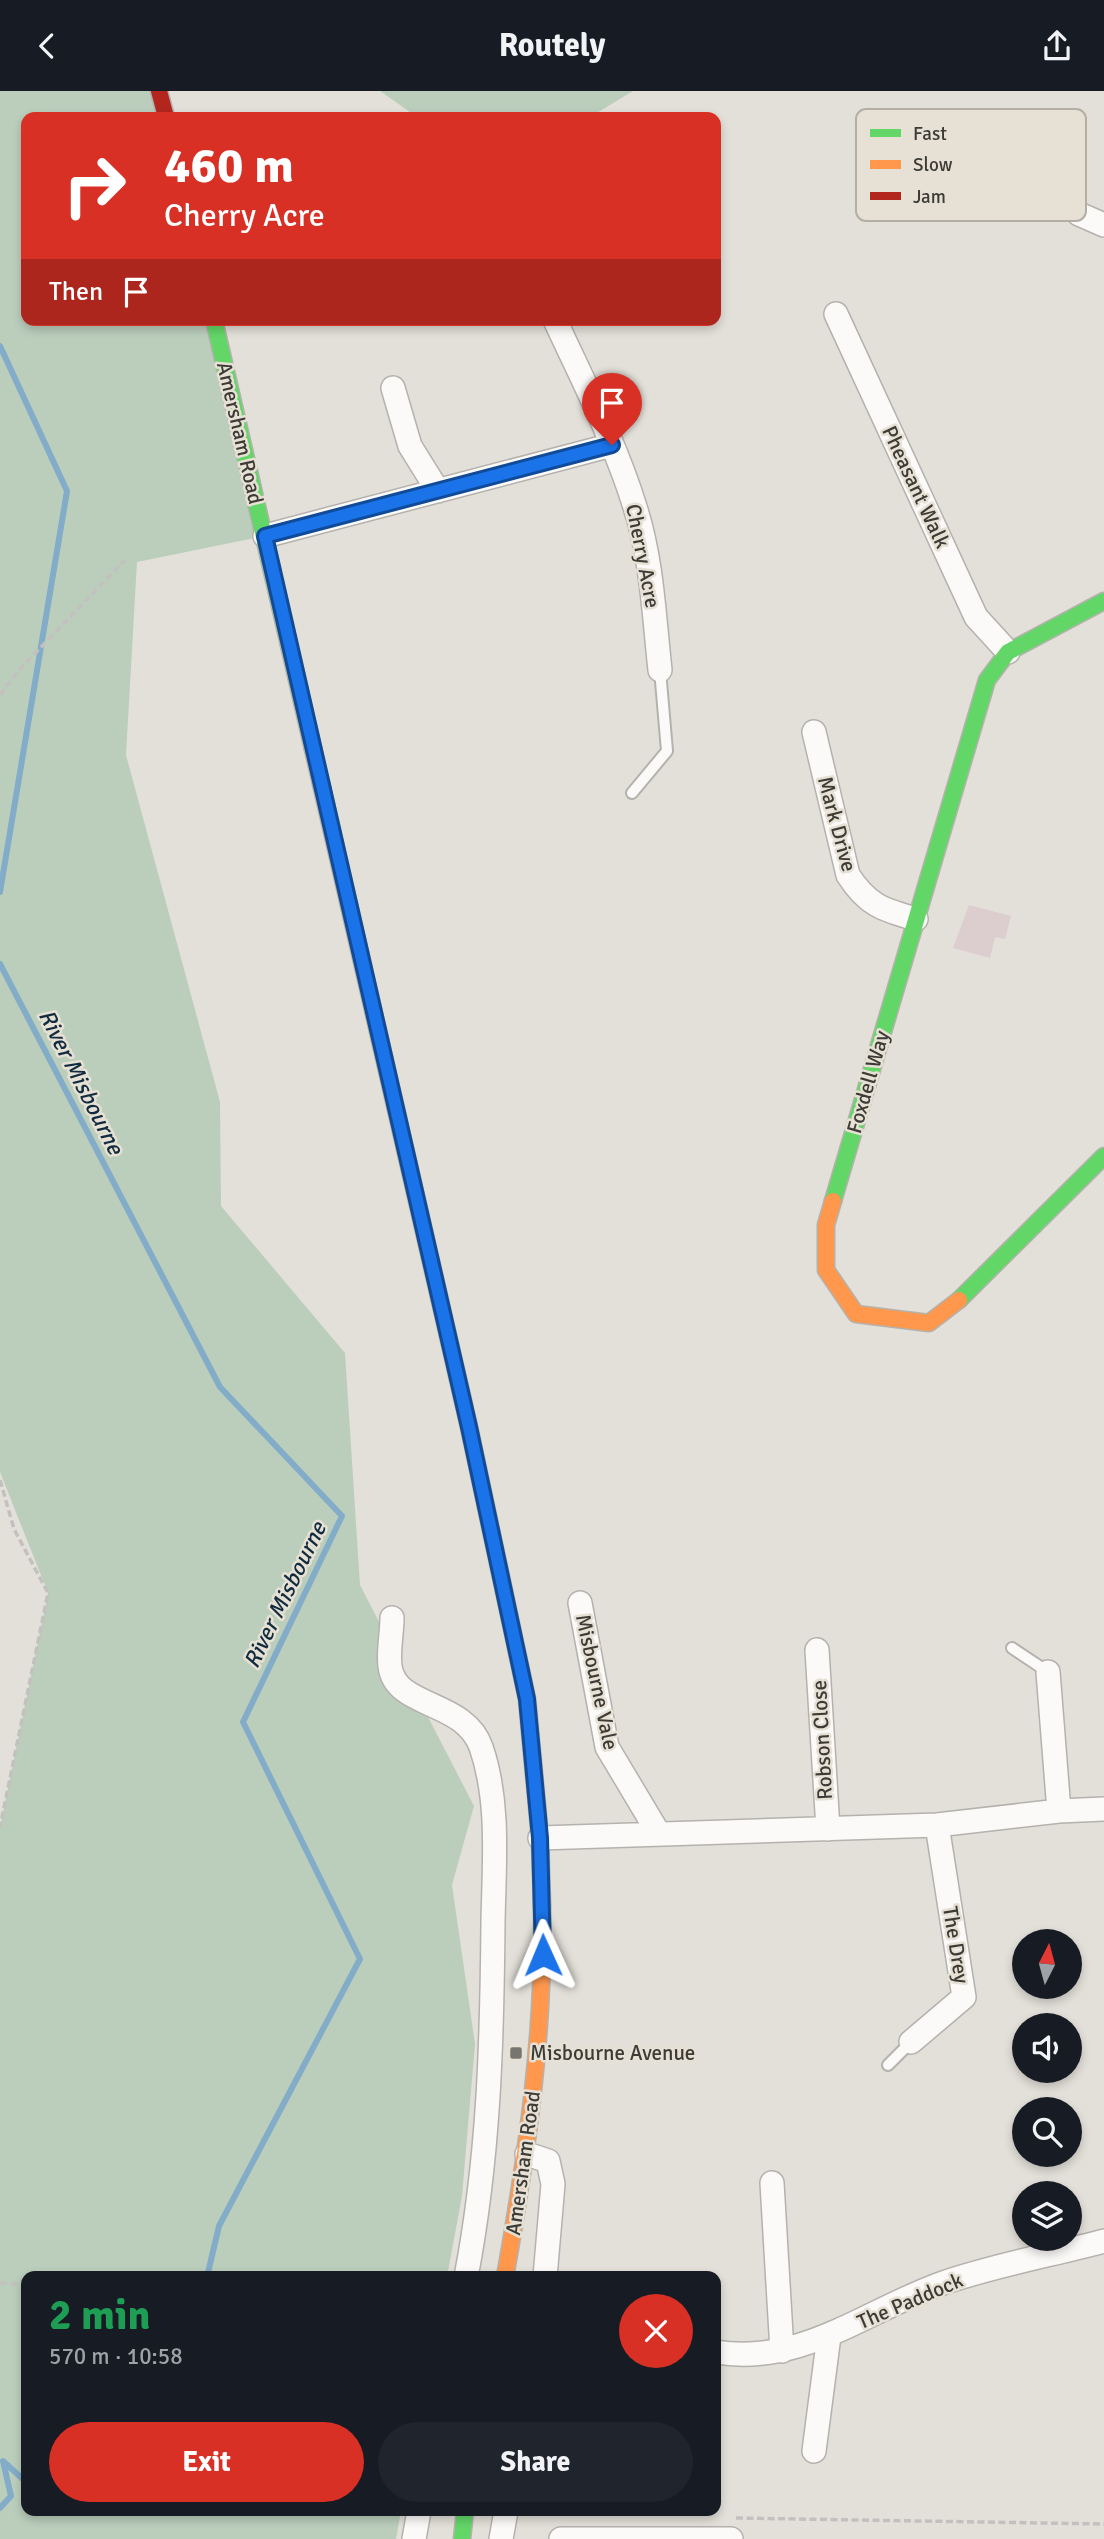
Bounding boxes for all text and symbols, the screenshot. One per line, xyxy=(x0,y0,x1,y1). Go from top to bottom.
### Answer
text: Routely xyxy=(499,26,605,65)
icon: back xyxy=(28,27,66,65)
icon: share xyxy=(1038,27,1076,65)
legend xyxy=(856,109,1086,221)
text: Fast xyxy=(913,122,947,146)
text: 460 m xyxy=(164,136,294,196)
icon: right xyxy=(49,140,140,231)
text: Slow xyxy=(913,153,953,177)
text: Jam xyxy=(913,185,946,209)
text: Cherry Acre xyxy=(164,196,325,235)
icon: arrive xyxy=(117,273,155,311)
text: Then xyxy=(49,276,103,308)
street label: Amersham Road xyxy=(211,359,269,507)
pin xyxy=(582,373,642,445)
icon: arrive xyxy=(593,384,631,422)
street label: Pheasant Walk xyxy=(876,422,956,553)
street label: Cherry Acre xyxy=(620,502,666,610)
street label: Mark Drive xyxy=(812,774,862,874)
water label: River Misbourne xyxy=(32,1005,131,1161)
street label: Foxdell Way xyxy=(841,1027,895,1136)
water label: River Misbourne xyxy=(237,1516,334,1673)
street label: Misbourne Vale xyxy=(570,1612,624,1752)
street label: Robson Close xyxy=(806,1680,838,1800)
street label: The Drey xyxy=(937,1904,975,1986)
position arrow xyxy=(506,1918,580,1992)
north arrow xyxy=(1012,1929,1082,1999)
map controls xyxy=(1012,1929,1082,2251)
button: sound xyxy=(1012,2013,1082,2083)
place label: Misbourne Avenue xyxy=(530,2040,695,2066)
marker: Misbourne Avenue xyxy=(508,2045,524,2061)
street label: Amersham Road xyxy=(500,2089,546,2237)
button: search xyxy=(1012,2097,1082,2167)
button: layers xyxy=(1012,2181,1082,2251)
street label: The Paddock xyxy=(853,2267,967,2335)
text: 2 min xyxy=(49,2290,150,2341)
button: close xyxy=(619,2294,693,2368)
text: 570 m · 10:58 xyxy=(49,2342,183,2371)
button: Exit xyxy=(49,2422,364,2502)
button: Share xyxy=(378,2422,693,2502)

